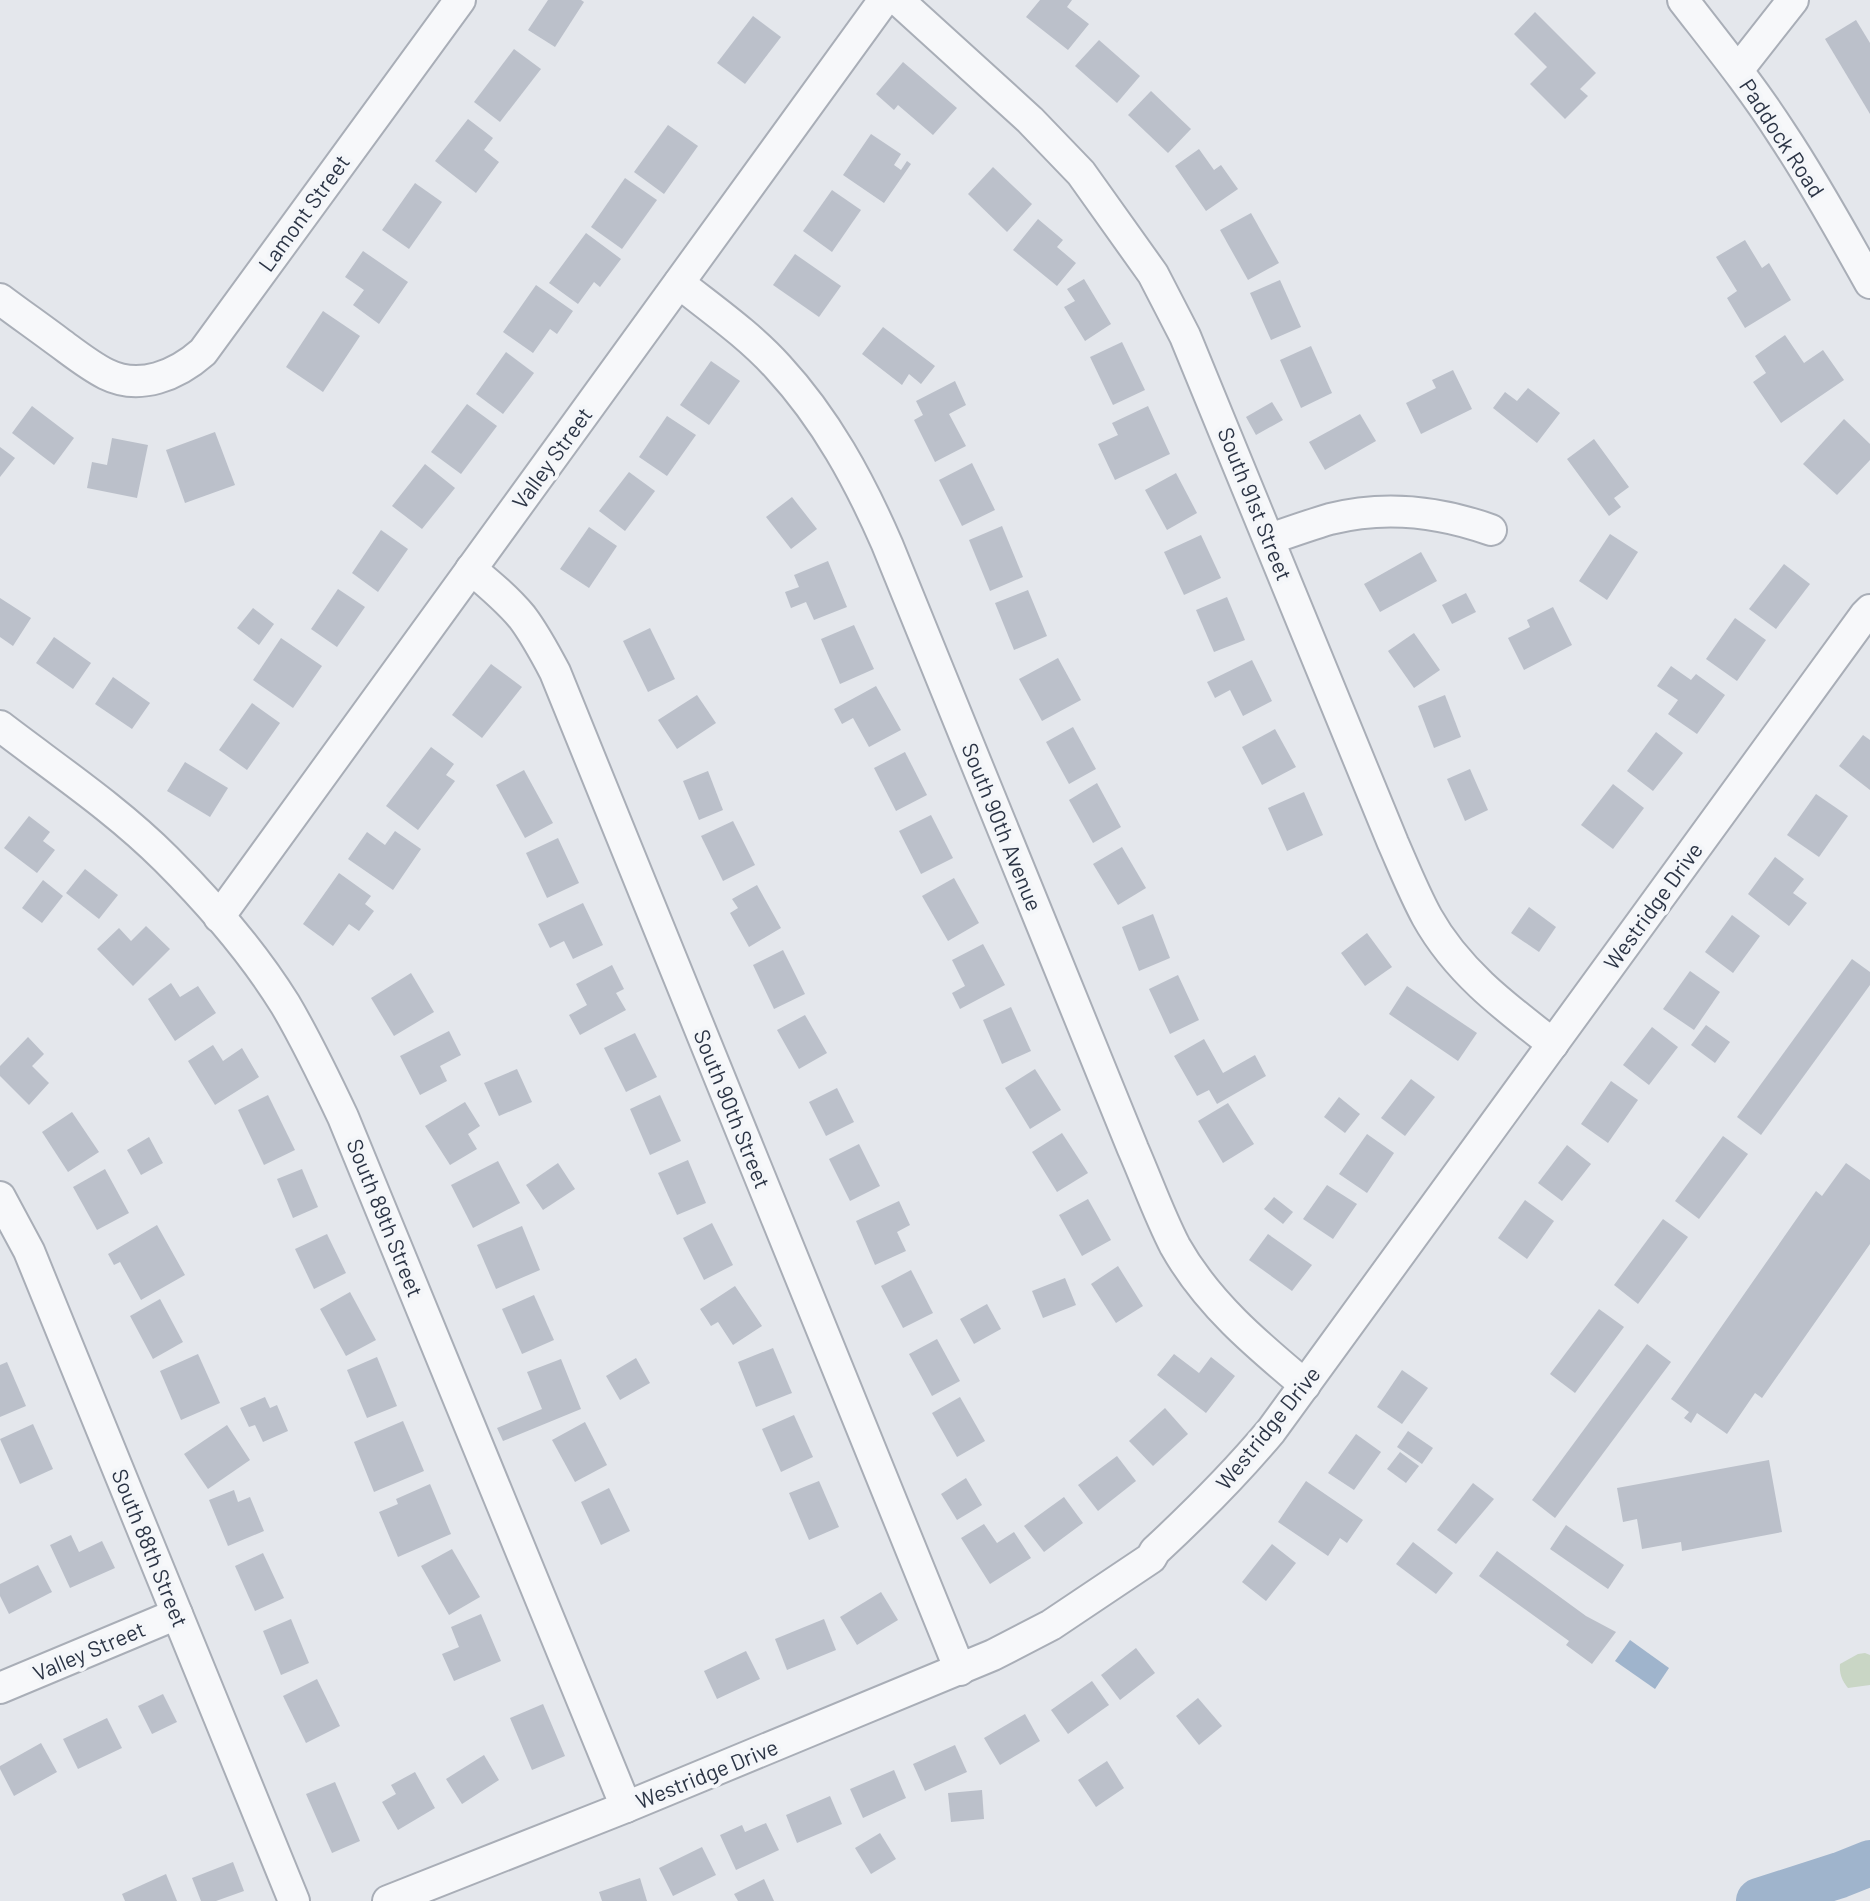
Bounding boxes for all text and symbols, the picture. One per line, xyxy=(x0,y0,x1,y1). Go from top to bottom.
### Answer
street label: Paddock Road xyxy=(1735,73,1831,201)
street label: Lamont Street xyxy=(252,149,354,276)
street label: Valley Street xyxy=(506,402,597,513)
street label: South 91st Street xyxy=(1213,423,1298,584)
street label: South 90th Avenue xyxy=(957,739,1049,914)
street label: Westridge Drive xyxy=(1597,837,1707,974)
street label: South 90th Street xyxy=(689,1025,777,1192)
street label: South 89th Street xyxy=(342,1135,429,1300)
street label: Westridge Drive xyxy=(1210,1361,1325,1494)
street label: South 88th Street xyxy=(107,1465,194,1630)
street label: Valley Street xyxy=(29,1615,149,1685)
street label: Westridge Drive xyxy=(632,1733,781,1813)

